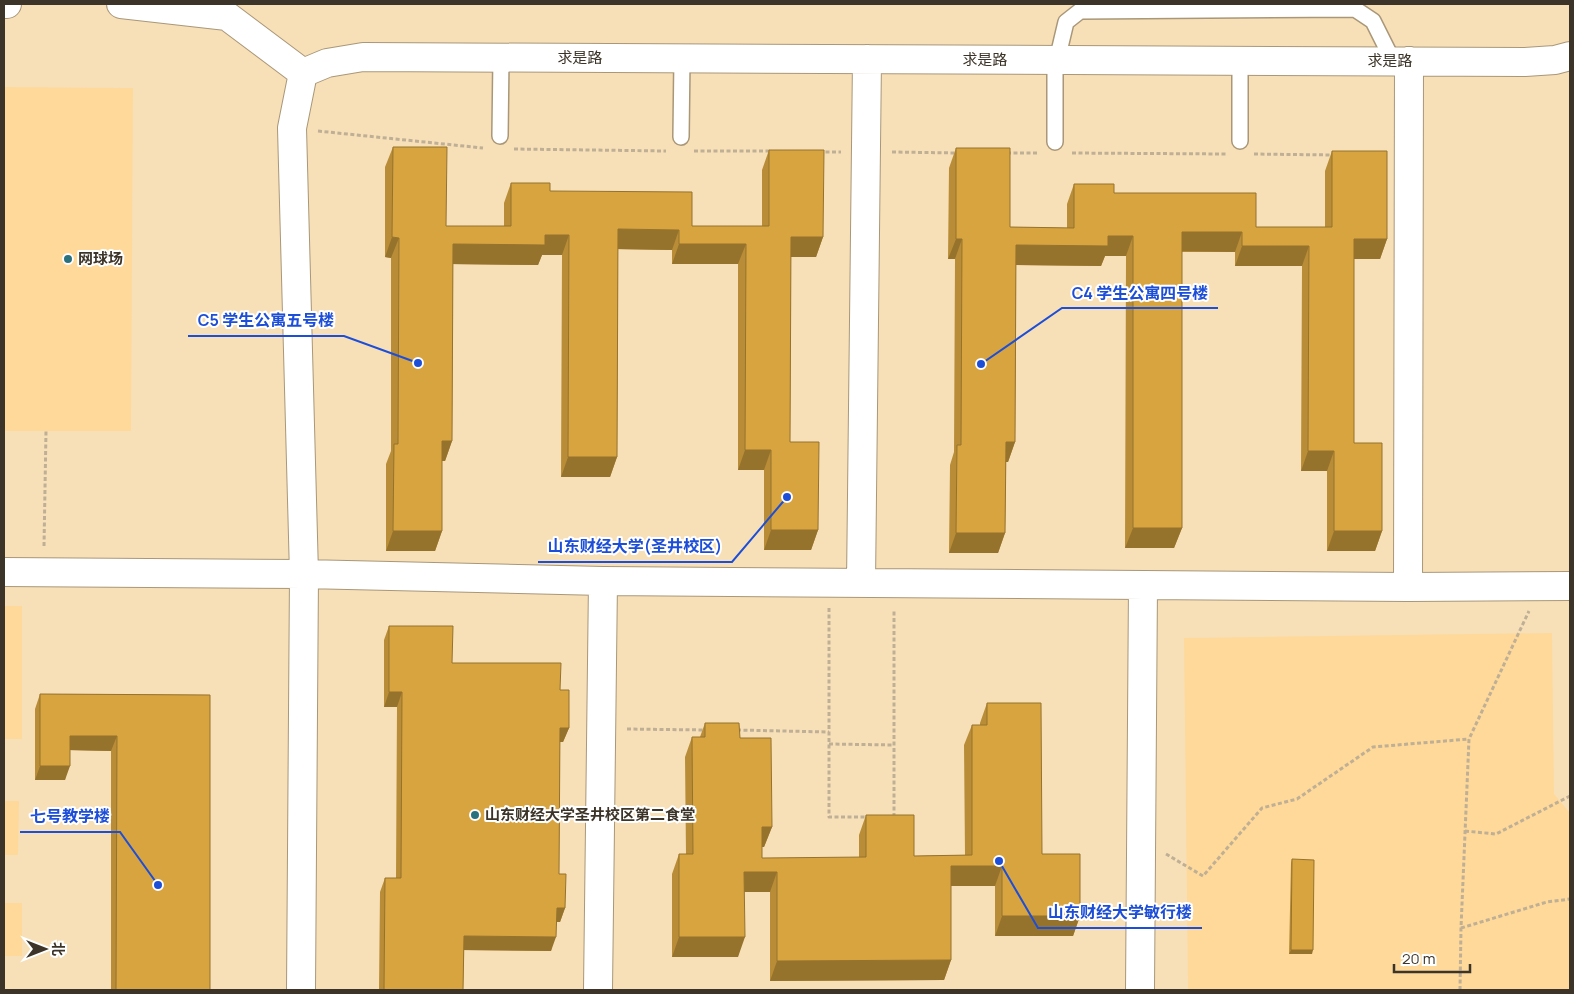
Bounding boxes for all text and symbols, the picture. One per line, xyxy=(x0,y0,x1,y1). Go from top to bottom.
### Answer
street label: 求是路 xyxy=(557,47,603,68)
street label: 求是路 xyxy=(962,49,1008,70)
street label: 求是路 xyxy=(1367,50,1413,71)
place label: 网球场 xyxy=(78,248,123,269)
marker: 网球场 xyxy=(62,253,74,265)
callout: C4 学生公寓四号楼 xyxy=(1062,277,1218,308)
text: C4 学生公寓四号楼 xyxy=(1072,282,1208,304)
callout: C5 学生公寓五号楼 xyxy=(188,305,344,336)
text: C5 学生公寓五号楼 xyxy=(198,309,334,331)
callout: 山东财经大学(圣井校区) xyxy=(538,531,732,562)
text: 山东财经大学(圣井校区) xyxy=(548,535,722,557)
callout: 七号教学楼 xyxy=(20,801,120,832)
place label: 山东财经大学圣井校区第二食堂 xyxy=(485,804,695,825)
text: 七号教学楼 xyxy=(30,805,110,827)
marker: 山东财经大学圣井校区第二食堂 xyxy=(469,809,481,821)
callout: 山东财经大学敏行楼 xyxy=(1038,897,1202,928)
text: 山东财经大学敏行楼 xyxy=(1048,901,1192,923)
north arrow xyxy=(20,924,70,974)
text: 北 xyxy=(49,942,68,956)
scale bar xyxy=(1394,942,1470,974)
text: 20 m xyxy=(1402,948,1435,969)

